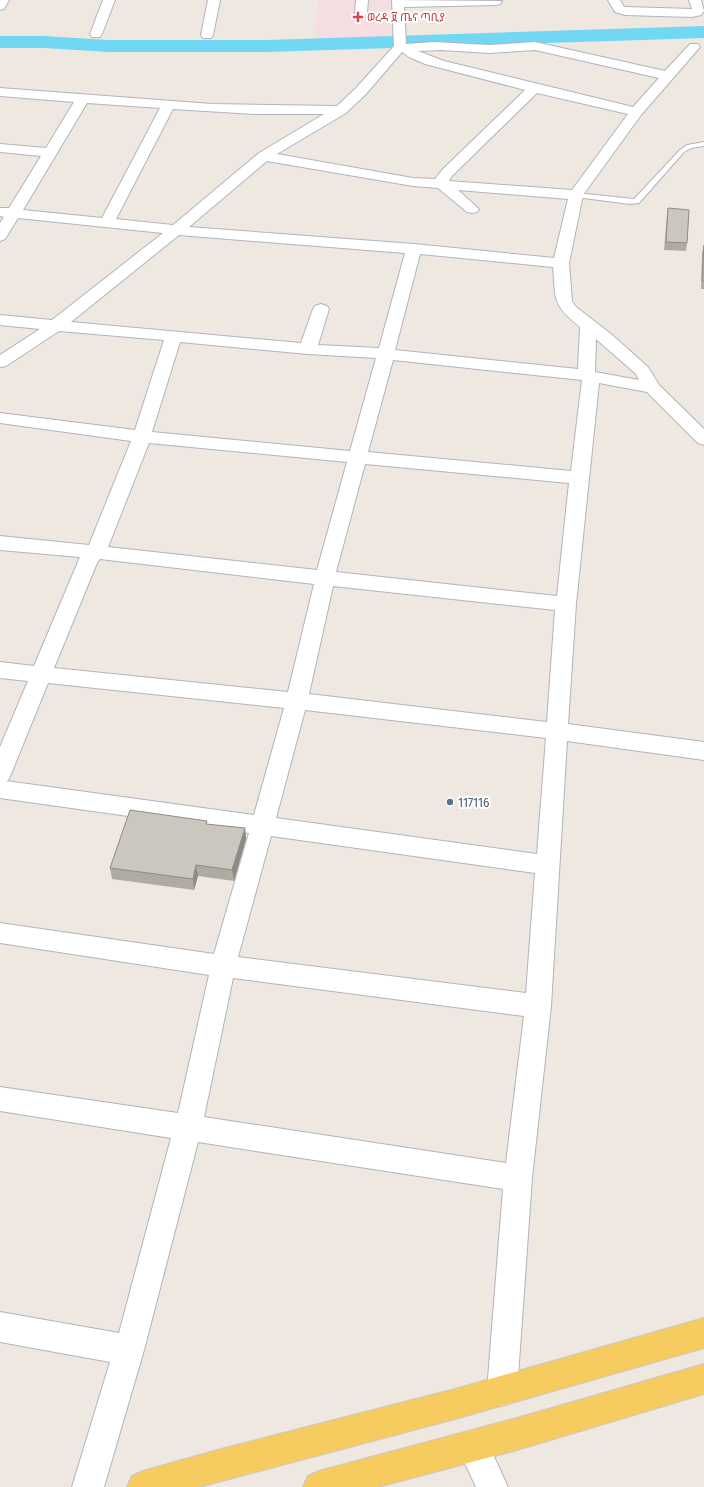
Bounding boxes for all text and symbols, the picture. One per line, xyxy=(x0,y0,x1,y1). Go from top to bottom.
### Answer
marker: ወረዳ ፱ ጤና ጣቢያ xyxy=(352,11,364,23)
place label: ወረዳ ፱ ጤና ጣቢያ xyxy=(367,11,445,24)
place label: 117116 xyxy=(458,795,489,810)
marker: 117116 xyxy=(445,797,455,807)

